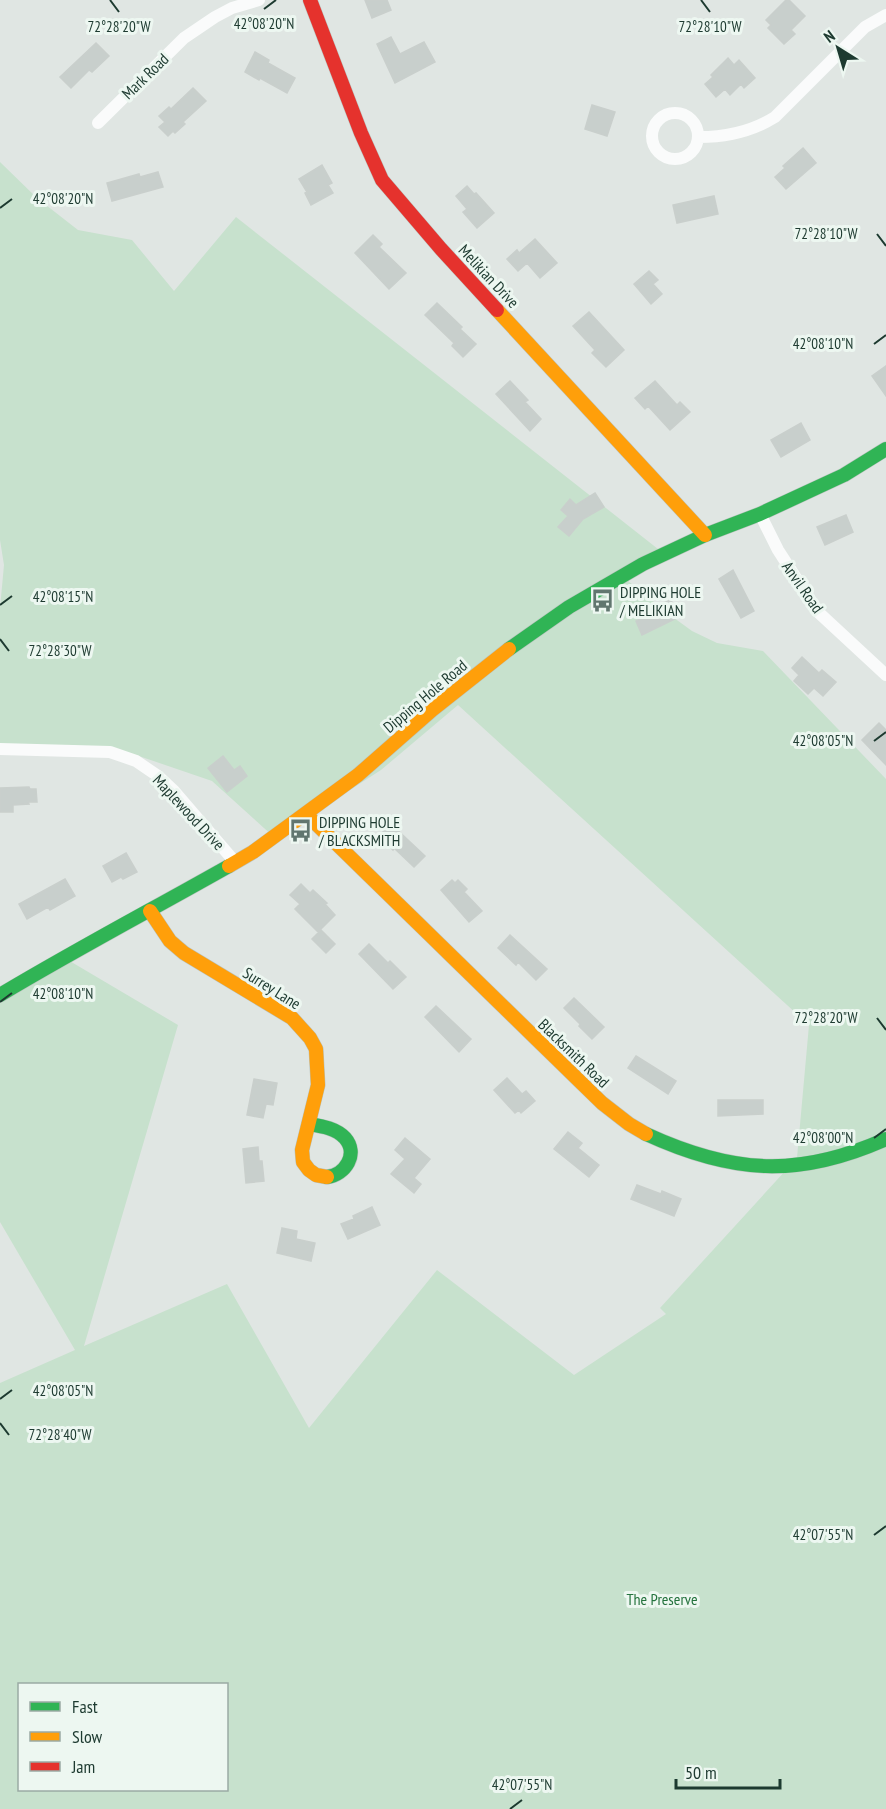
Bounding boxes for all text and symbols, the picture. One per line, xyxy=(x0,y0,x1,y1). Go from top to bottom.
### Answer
text: 42°08'20"N xyxy=(234,14,294,33)
text: 72°28'20"W xyxy=(87,17,151,36)
text: 72°28'10"W xyxy=(678,17,742,36)
north arrow xyxy=(808,18,868,78)
text: N xyxy=(820,25,838,47)
street label: Mark Road xyxy=(117,49,173,103)
text: 42°08'20"N xyxy=(33,189,93,208)
text: 72°28'10"W xyxy=(794,224,858,243)
street label: Melikian Drive xyxy=(455,240,523,312)
text: 42°08'10"N xyxy=(793,334,853,353)
street label: Anvil Road xyxy=(778,557,828,617)
place label: DIPPING HOLE / MELIKIAN xyxy=(619,582,701,620)
text: 42°08'15"N xyxy=(33,587,93,606)
bus stop icon: DIPPING HOLE / MELIKIAN xyxy=(589,588,615,614)
text: 72°28'30"W xyxy=(28,641,92,660)
street label: Dipping Hole Road xyxy=(379,655,471,737)
text: 42°08'05"N xyxy=(793,731,853,750)
street label: Maplewood Drive xyxy=(149,770,229,854)
place label: DIPPING HOLE / BLACKSMITH xyxy=(318,812,400,850)
bus stop icon: DIPPING HOLE / BLACKSMITH xyxy=(288,818,314,844)
street label: Surrey Lane xyxy=(239,962,305,1014)
text: 42°08'10"N xyxy=(33,984,93,1003)
text: 72°28'20"W xyxy=(794,1008,858,1027)
street label: Blacksmith Road xyxy=(534,1014,614,1092)
text: 42°08'00"N xyxy=(793,1128,853,1147)
text: 42°08'05"N xyxy=(33,1381,93,1400)
text: 72°28'40"W xyxy=(28,1425,92,1444)
text: 42°07'55"N xyxy=(793,1525,853,1544)
park label: The Preserve xyxy=(626,1589,698,1609)
legend xyxy=(18,1683,228,1791)
text: Fast xyxy=(72,1695,98,1718)
text: Slow xyxy=(72,1725,103,1748)
scale bar xyxy=(676,1752,780,1790)
text: Jam xyxy=(71,1755,95,1778)
text: 50 m xyxy=(685,1761,717,1784)
text: 42°07'55"N xyxy=(492,1775,552,1794)

